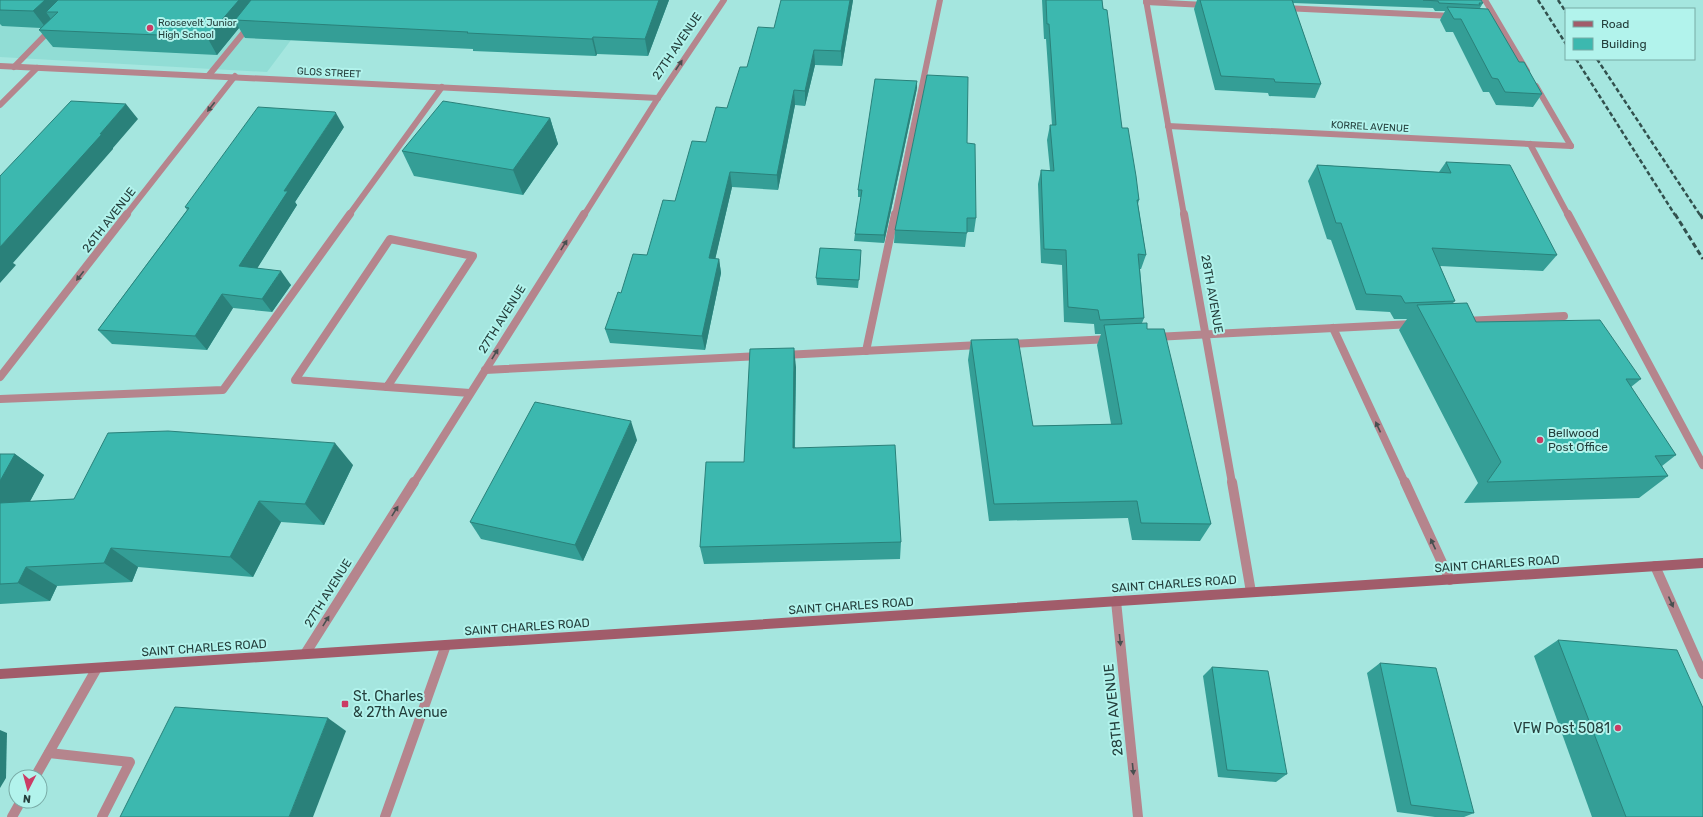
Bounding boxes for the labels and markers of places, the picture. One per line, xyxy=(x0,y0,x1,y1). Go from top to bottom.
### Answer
place label: Roosevelt Junior High School xyxy=(158,17,237,41)
marker: Roosevelt Junior High School xyxy=(145,23,155,33)
place label: Bellwood Post Office xyxy=(1548,426,1608,454)
marker: Bellwood Post Office xyxy=(1535,435,1545,445)
place label: St. Charles & 27th Avenue xyxy=(353,688,448,721)
marker: St. Charles & 27th Avenue xyxy=(340,699,350,709)
place label: VFW Post 5081 xyxy=(1513,720,1610,737)
marker: VFW Post 5081 xyxy=(1613,723,1623,733)

